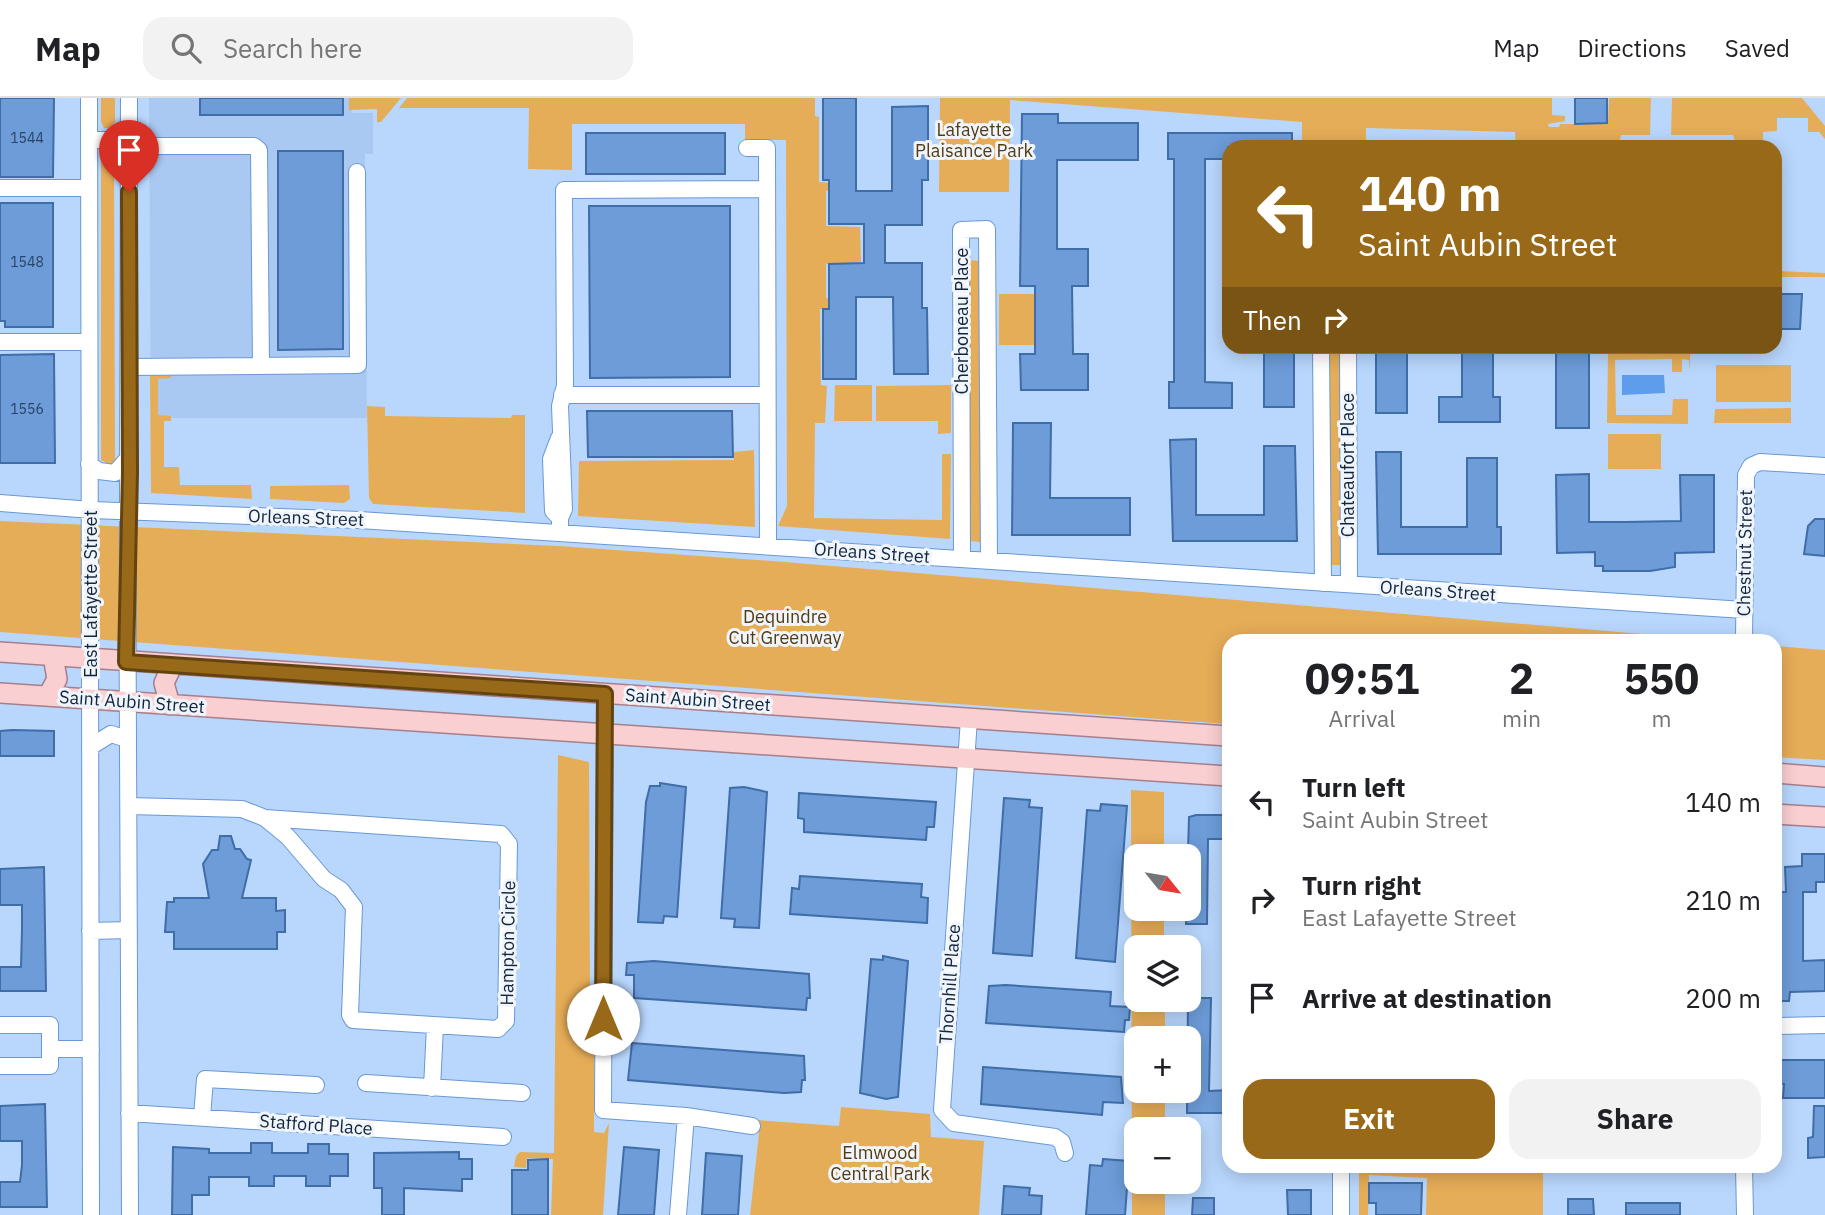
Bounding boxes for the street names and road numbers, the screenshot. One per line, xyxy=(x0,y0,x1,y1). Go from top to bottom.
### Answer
street label: Cherboneau Place xyxy=(950,247,973,394)
street label: Chateaufort Place xyxy=(1336,393,1359,537)
street label: Chestnut Street xyxy=(1732,489,1757,617)
street label: Orleans Street xyxy=(247,504,365,531)
street label: East Lafayette Street xyxy=(79,510,102,678)
street label: Orleans Street xyxy=(813,537,931,568)
street label: Orleans Street xyxy=(1379,575,1497,606)
street label: Saint Aubin Street xyxy=(624,683,772,716)
street label: Saint Aubin Street xyxy=(58,685,206,718)
street label: Hampton Circle xyxy=(495,880,520,1006)
street label: Thornhill Place xyxy=(934,923,965,1045)
street label: Stafford Place xyxy=(259,1109,374,1140)

